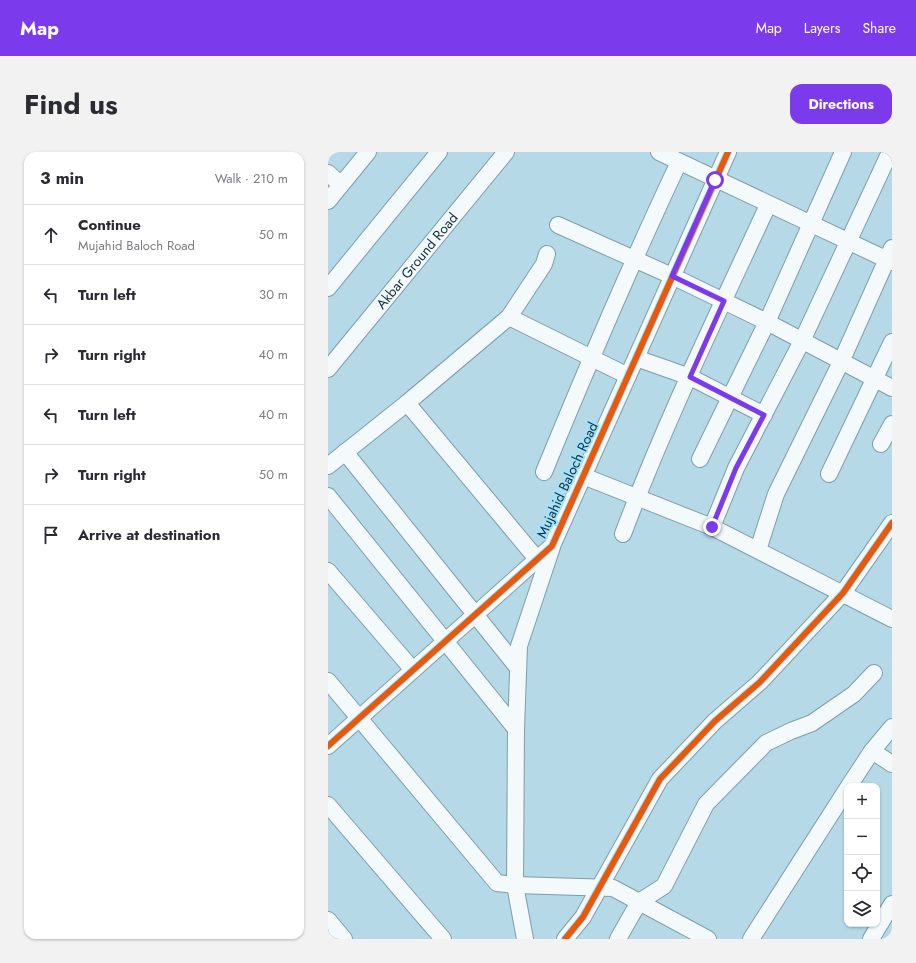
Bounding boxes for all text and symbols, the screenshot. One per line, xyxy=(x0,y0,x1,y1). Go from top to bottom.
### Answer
text: Map xyxy=(20,15,59,42)
text: Map xyxy=(756,18,782,38)
text: Layers xyxy=(804,18,840,38)
text: Share xyxy=(862,18,896,38)
text: Find us xyxy=(24,84,118,125)
button: Directions xyxy=(790,84,892,124)
text: 3 min xyxy=(40,166,84,190)
text: Walk · 210 m xyxy=(215,169,288,188)
route start xyxy=(706,171,724,189)
street label: Akbar Ground Road xyxy=(371,208,462,313)
text: Continue xyxy=(78,214,141,236)
icon: ahead xyxy=(40,224,62,246)
text: 50 m xyxy=(259,225,288,244)
text: Mujahid Baloch Road xyxy=(78,236,195,255)
icon: left xyxy=(40,284,62,306)
text: Turn left xyxy=(78,284,136,306)
text: 30 m xyxy=(259,285,288,304)
icon: right xyxy=(40,344,62,366)
text: Turn right xyxy=(78,344,146,366)
text: 40 m xyxy=(259,345,288,364)
icon: left xyxy=(40,404,62,426)
text: Turn left xyxy=(78,404,136,426)
text: 40 m xyxy=(259,405,288,424)
street label: Mujahid Baloch Road xyxy=(531,419,603,541)
icon: right xyxy=(40,464,62,486)
text: Turn right xyxy=(78,464,146,486)
text: 50 m xyxy=(259,465,288,484)
route end xyxy=(703,518,721,536)
icon: arrive xyxy=(40,524,62,546)
text: Arrive at destination xyxy=(78,524,220,546)
map controls xyxy=(844,783,880,927)
button: + xyxy=(844,783,880,819)
button: − xyxy=(844,819,880,855)
button: locate xyxy=(844,855,880,891)
button: layers xyxy=(844,891,880,927)

